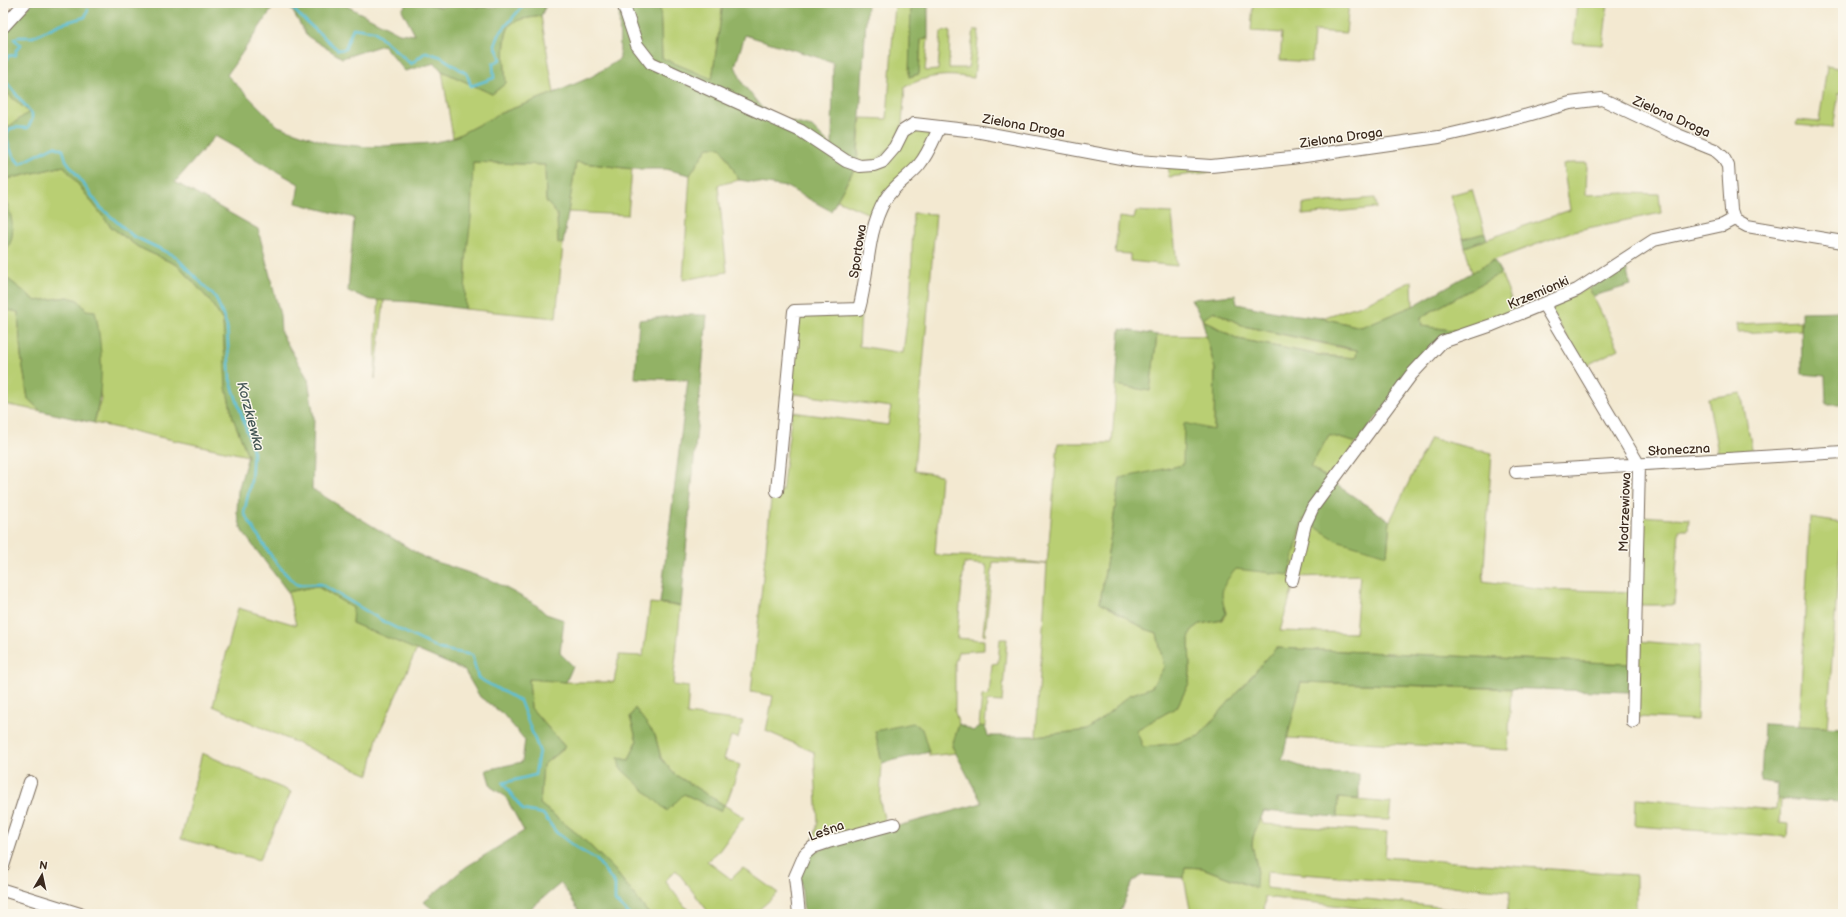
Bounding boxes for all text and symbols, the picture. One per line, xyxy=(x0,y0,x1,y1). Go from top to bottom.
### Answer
street label: Zielona Droga xyxy=(1629,92,1713,141)
street label: Zielona Droga xyxy=(980,111,1066,141)
street label: Zielona Droga xyxy=(1298,124,1383,152)
street label: Sportowa xyxy=(846,223,870,279)
street label: Krzemionki xyxy=(1505,273,1571,313)
water label: Korzkiewka xyxy=(233,380,268,453)
street label: Słoneczna xyxy=(1648,440,1710,460)
street label: Modrzewiowa xyxy=(1616,472,1634,552)
street label: Leśna xyxy=(806,817,846,845)
north arrow xyxy=(22,855,62,895)
text: N xyxy=(38,859,49,873)

